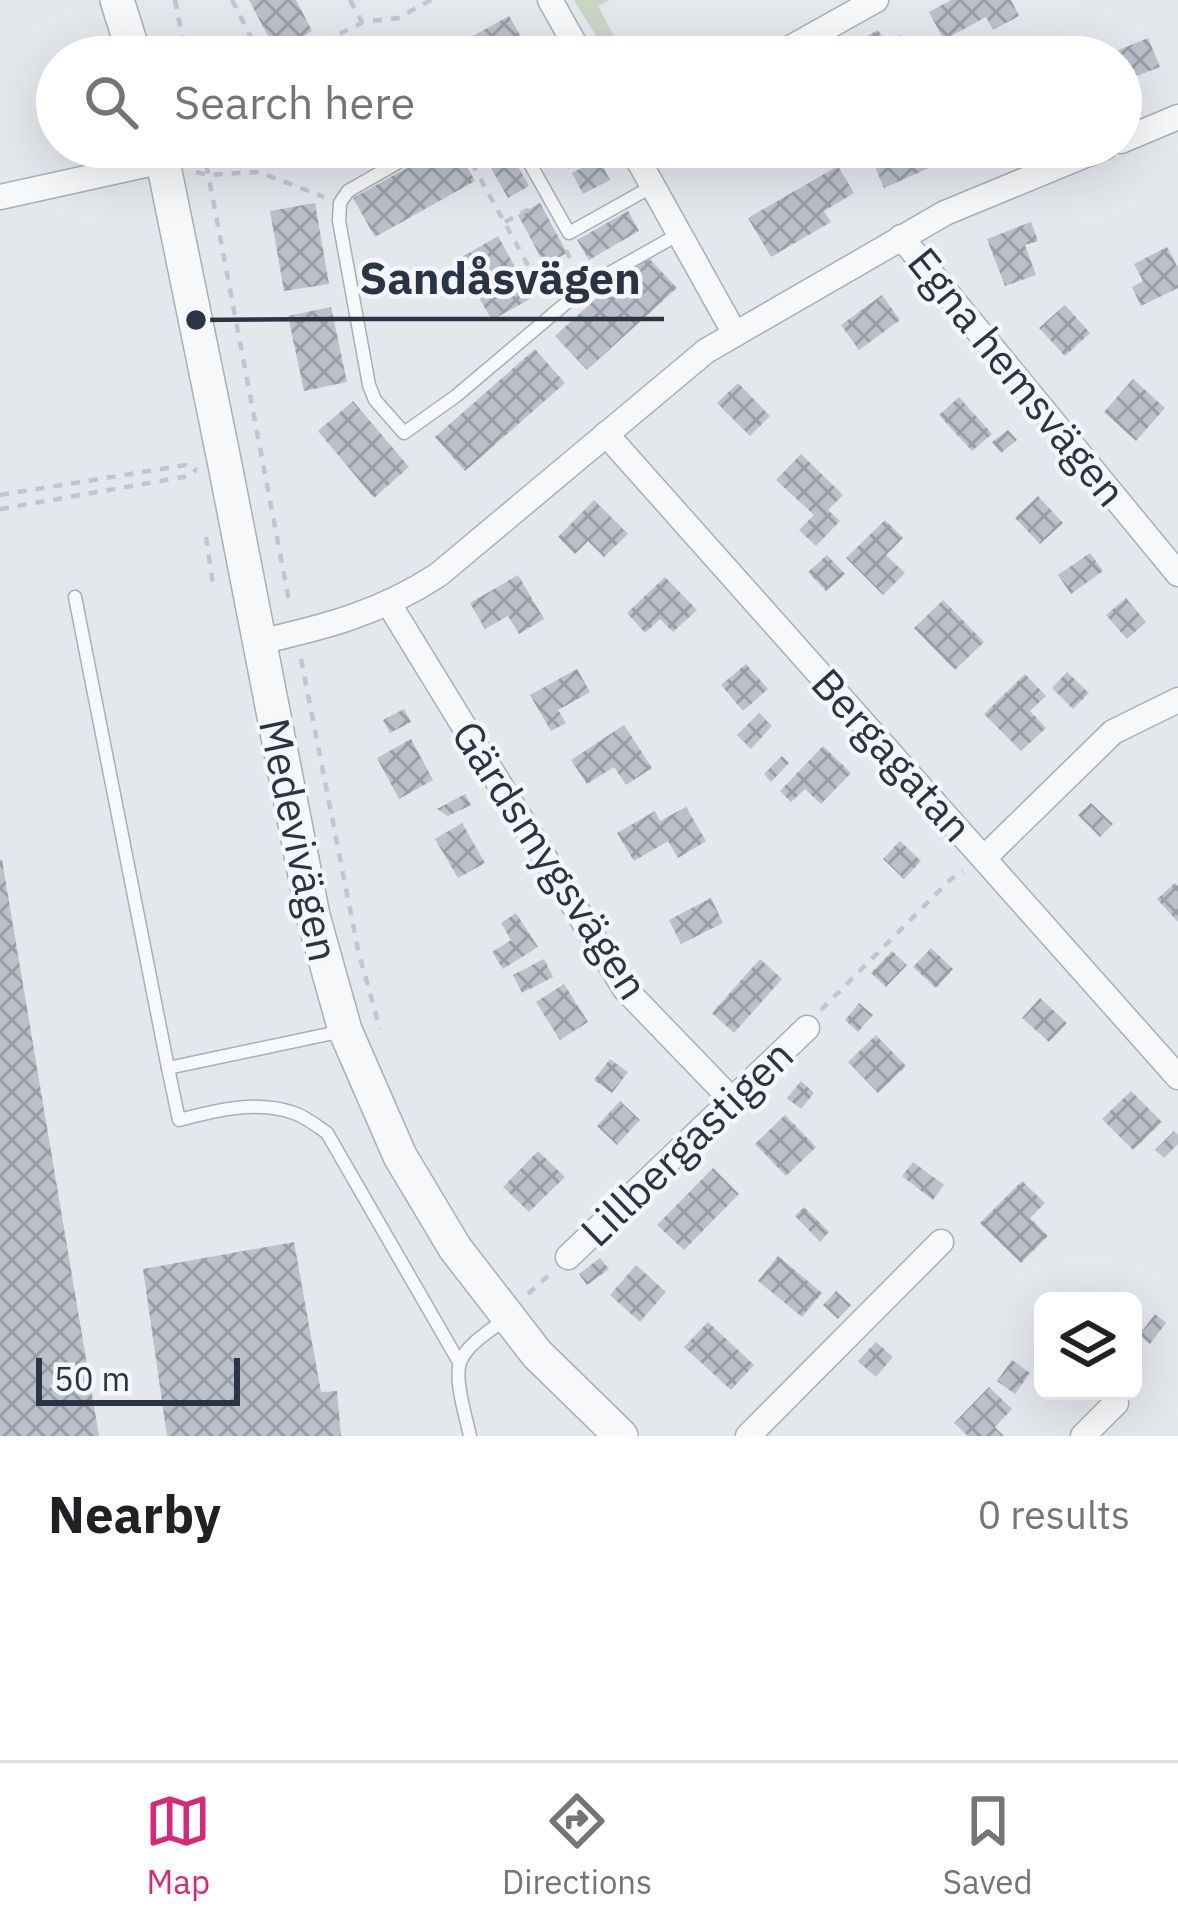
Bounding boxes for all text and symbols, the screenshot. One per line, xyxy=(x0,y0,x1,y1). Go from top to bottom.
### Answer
search box xyxy=(36,36,1142,168)
icon: search xyxy=(78,69,144,135)
text: Search here xyxy=(174,73,415,131)
street label: Egna hemsvägen xyxy=(896,236,1139,517)
callout: Sandåsvägen xyxy=(335,238,664,319)
text: Sandåsvägen xyxy=(359,248,641,306)
street label: Bergagatan xyxy=(800,656,985,853)
street label: Gärdsmygsvägen xyxy=(440,710,661,1009)
street label: Medevivägen xyxy=(247,713,352,966)
street label: Lillbergastigen xyxy=(569,1027,805,1258)
map controls xyxy=(1034,1292,1142,1400)
button: layers xyxy=(1034,1292,1142,1400)
scale bar xyxy=(36,1352,240,1405)
text: 50 m xyxy=(54,1357,130,1400)
text: Nearby xyxy=(48,1481,221,1547)
text: 0 results xyxy=(978,1489,1130,1540)
tab: Map xyxy=(145,1788,211,1903)
tab: Directions xyxy=(502,1788,652,1903)
tab: Saved xyxy=(943,1788,1033,1903)

